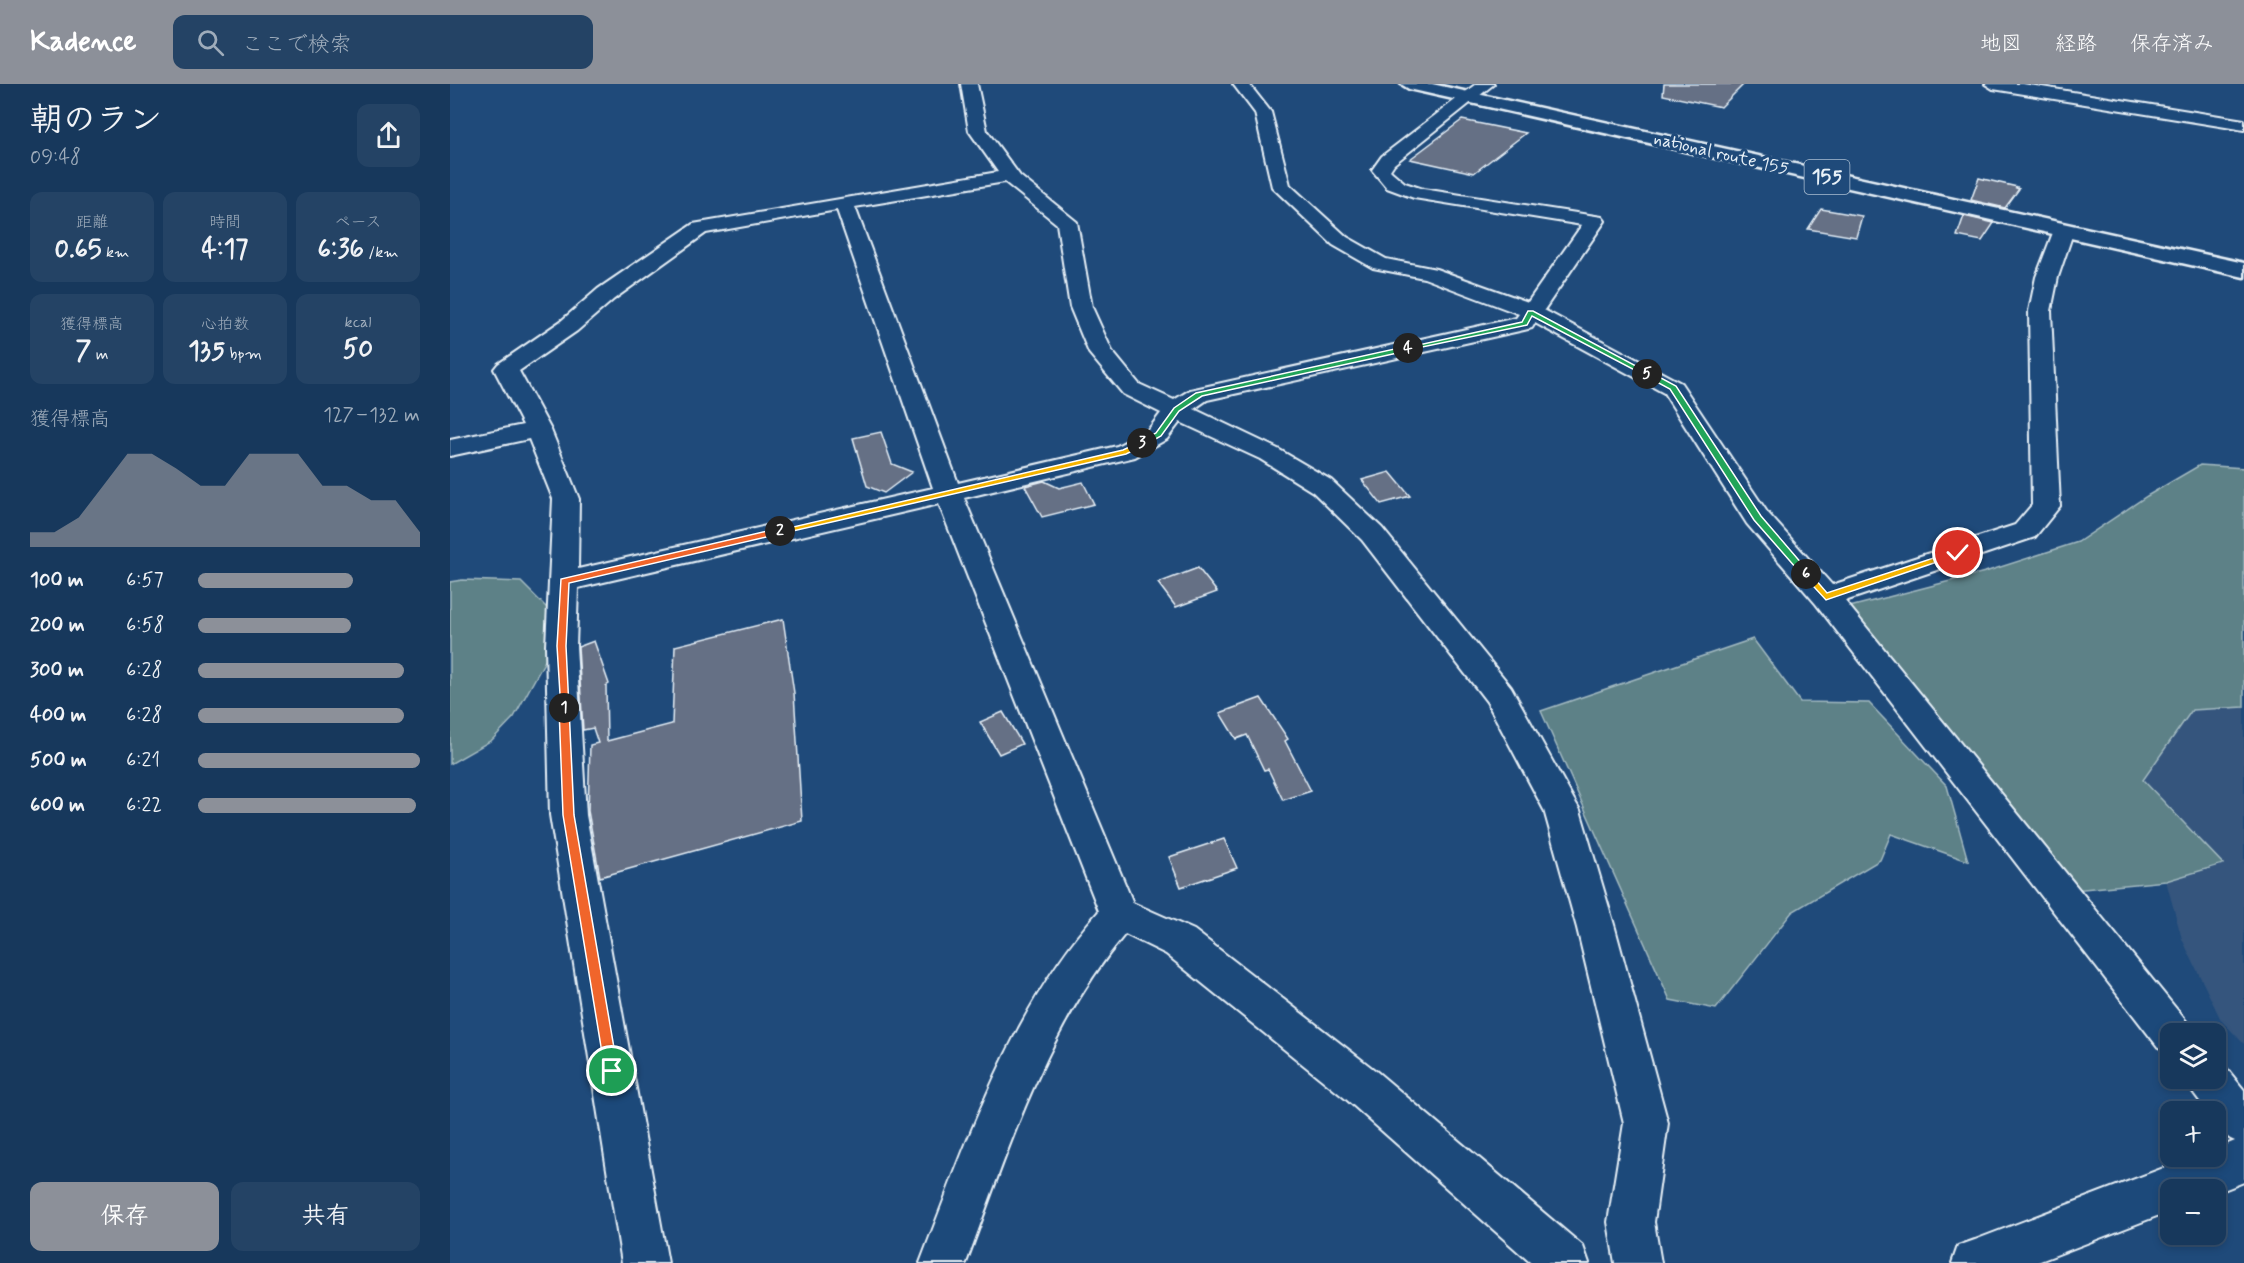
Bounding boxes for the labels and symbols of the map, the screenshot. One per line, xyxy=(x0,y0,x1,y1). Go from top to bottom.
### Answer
street label: national route 155 xyxy=(1651,127,1791,181)
road number: 155 xyxy=(1804,160,1850,194)
pin: 4 xyxy=(1393,333,1423,363)
pin: 5 xyxy=(1632,359,1662,389)
pin: 3 xyxy=(1127,428,1157,458)
pin: 2 xyxy=(765,516,795,546)
pin xyxy=(1932,527,1983,578)
pin: 6 xyxy=(1791,559,1821,589)
pin: 1 xyxy=(549,693,579,723)
pin xyxy=(586,1045,637,1096)

